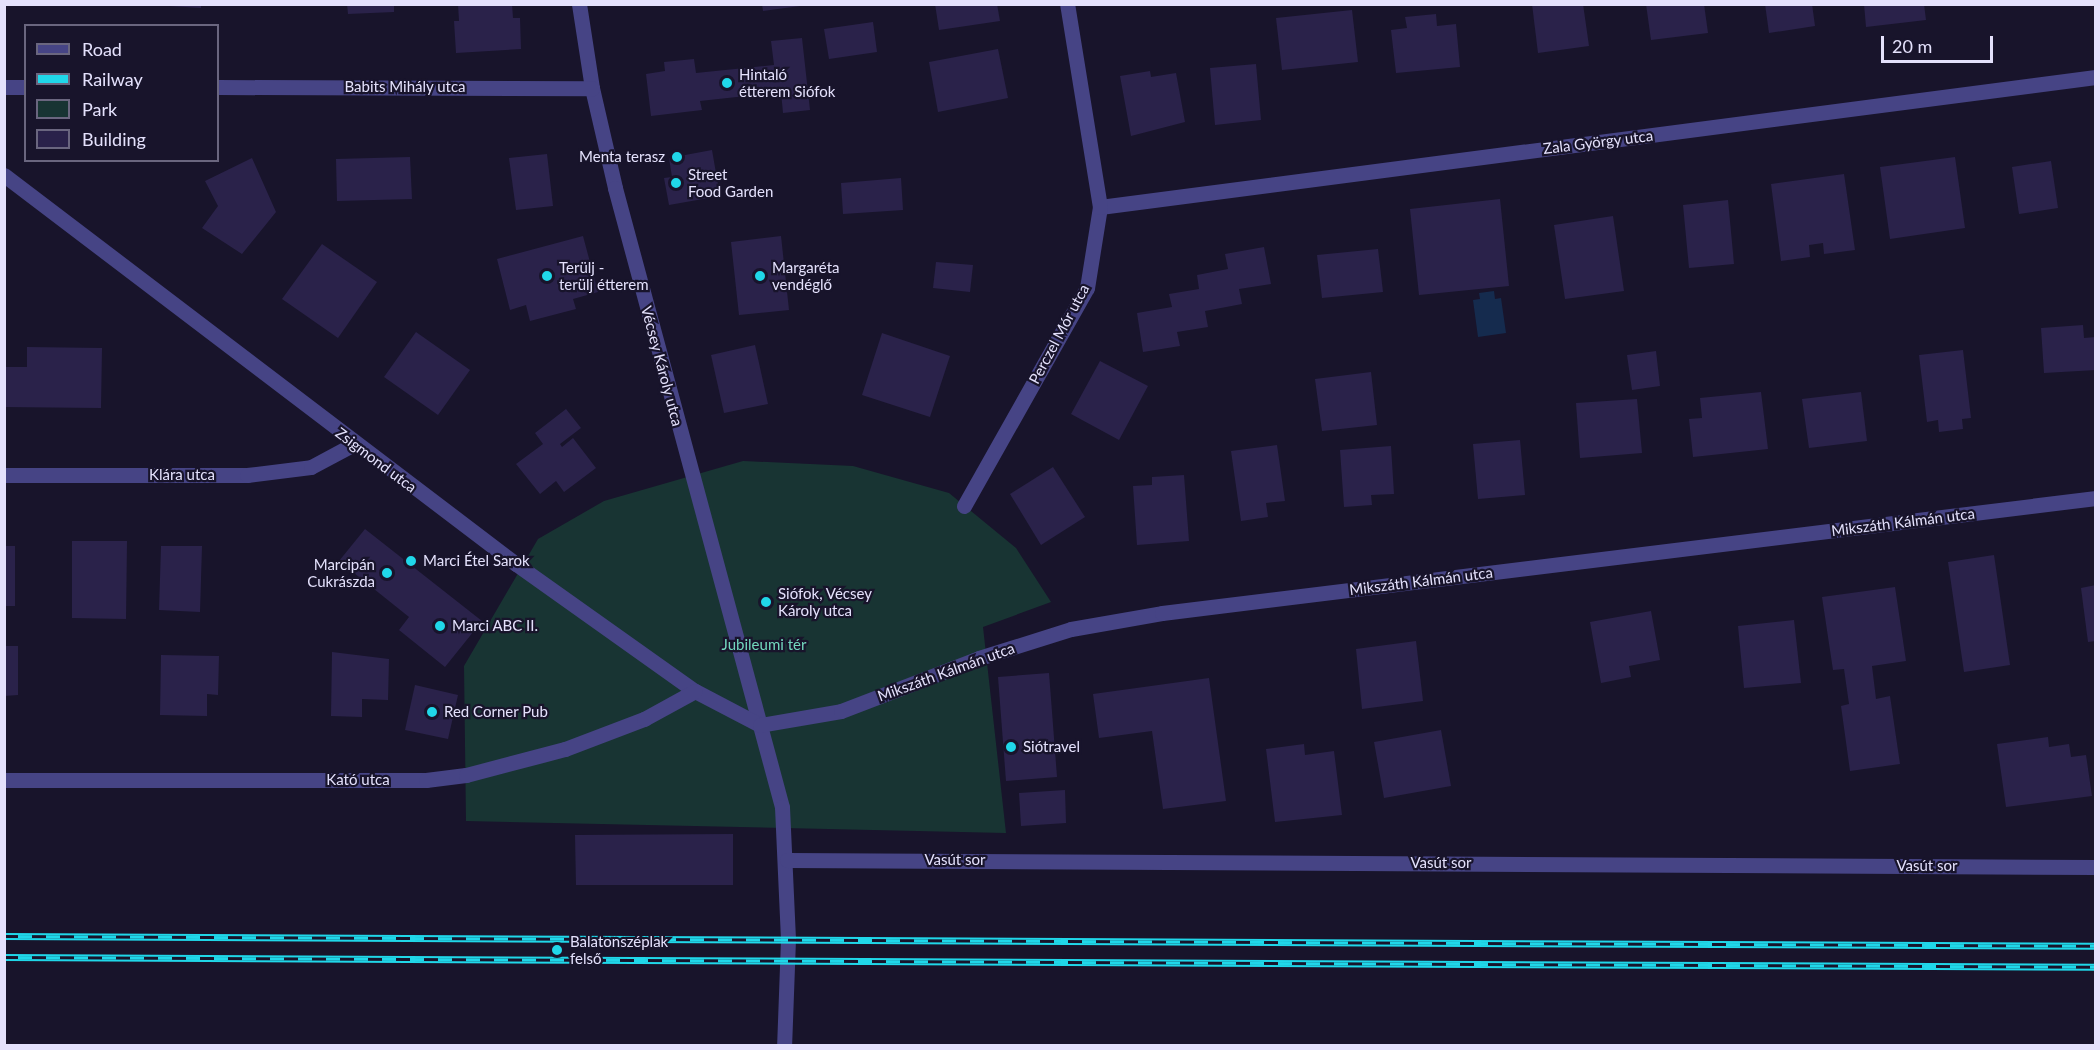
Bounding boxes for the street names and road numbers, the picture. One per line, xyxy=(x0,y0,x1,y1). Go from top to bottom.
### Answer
street label: Babits Mihály utca xyxy=(344,78,466,96)
street label: Zala György utca xyxy=(1542,126,1654,158)
street label: Perczel Mór utca xyxy=(1025,281,1093,387)
street label: Vécsey Károly utca xyxy=(637,304,687,428)
street label: Zsigmond utca xyxy=(332,424,420,496)
street label: Klára utca xyxy=(149,466,215,484)
street label: Mikszáth Kálmán utca xyxy=(1830,504,1976,540)
street label: Mikszáth Kálmán utca xyxy=(1348,563,1494,599)
street label: Mikszáth Kálmán utca xyxy=(875,639,1017,705)
street label: Kató utca xyxy=(326,771,390,789)
street label: Vasút sor xyxy=(924,851,986,869)
street label: Vasút sor xyxy=(1410,854,1472,872)
street label: Vasút sor xyxy=(1896,857,1958,875)

